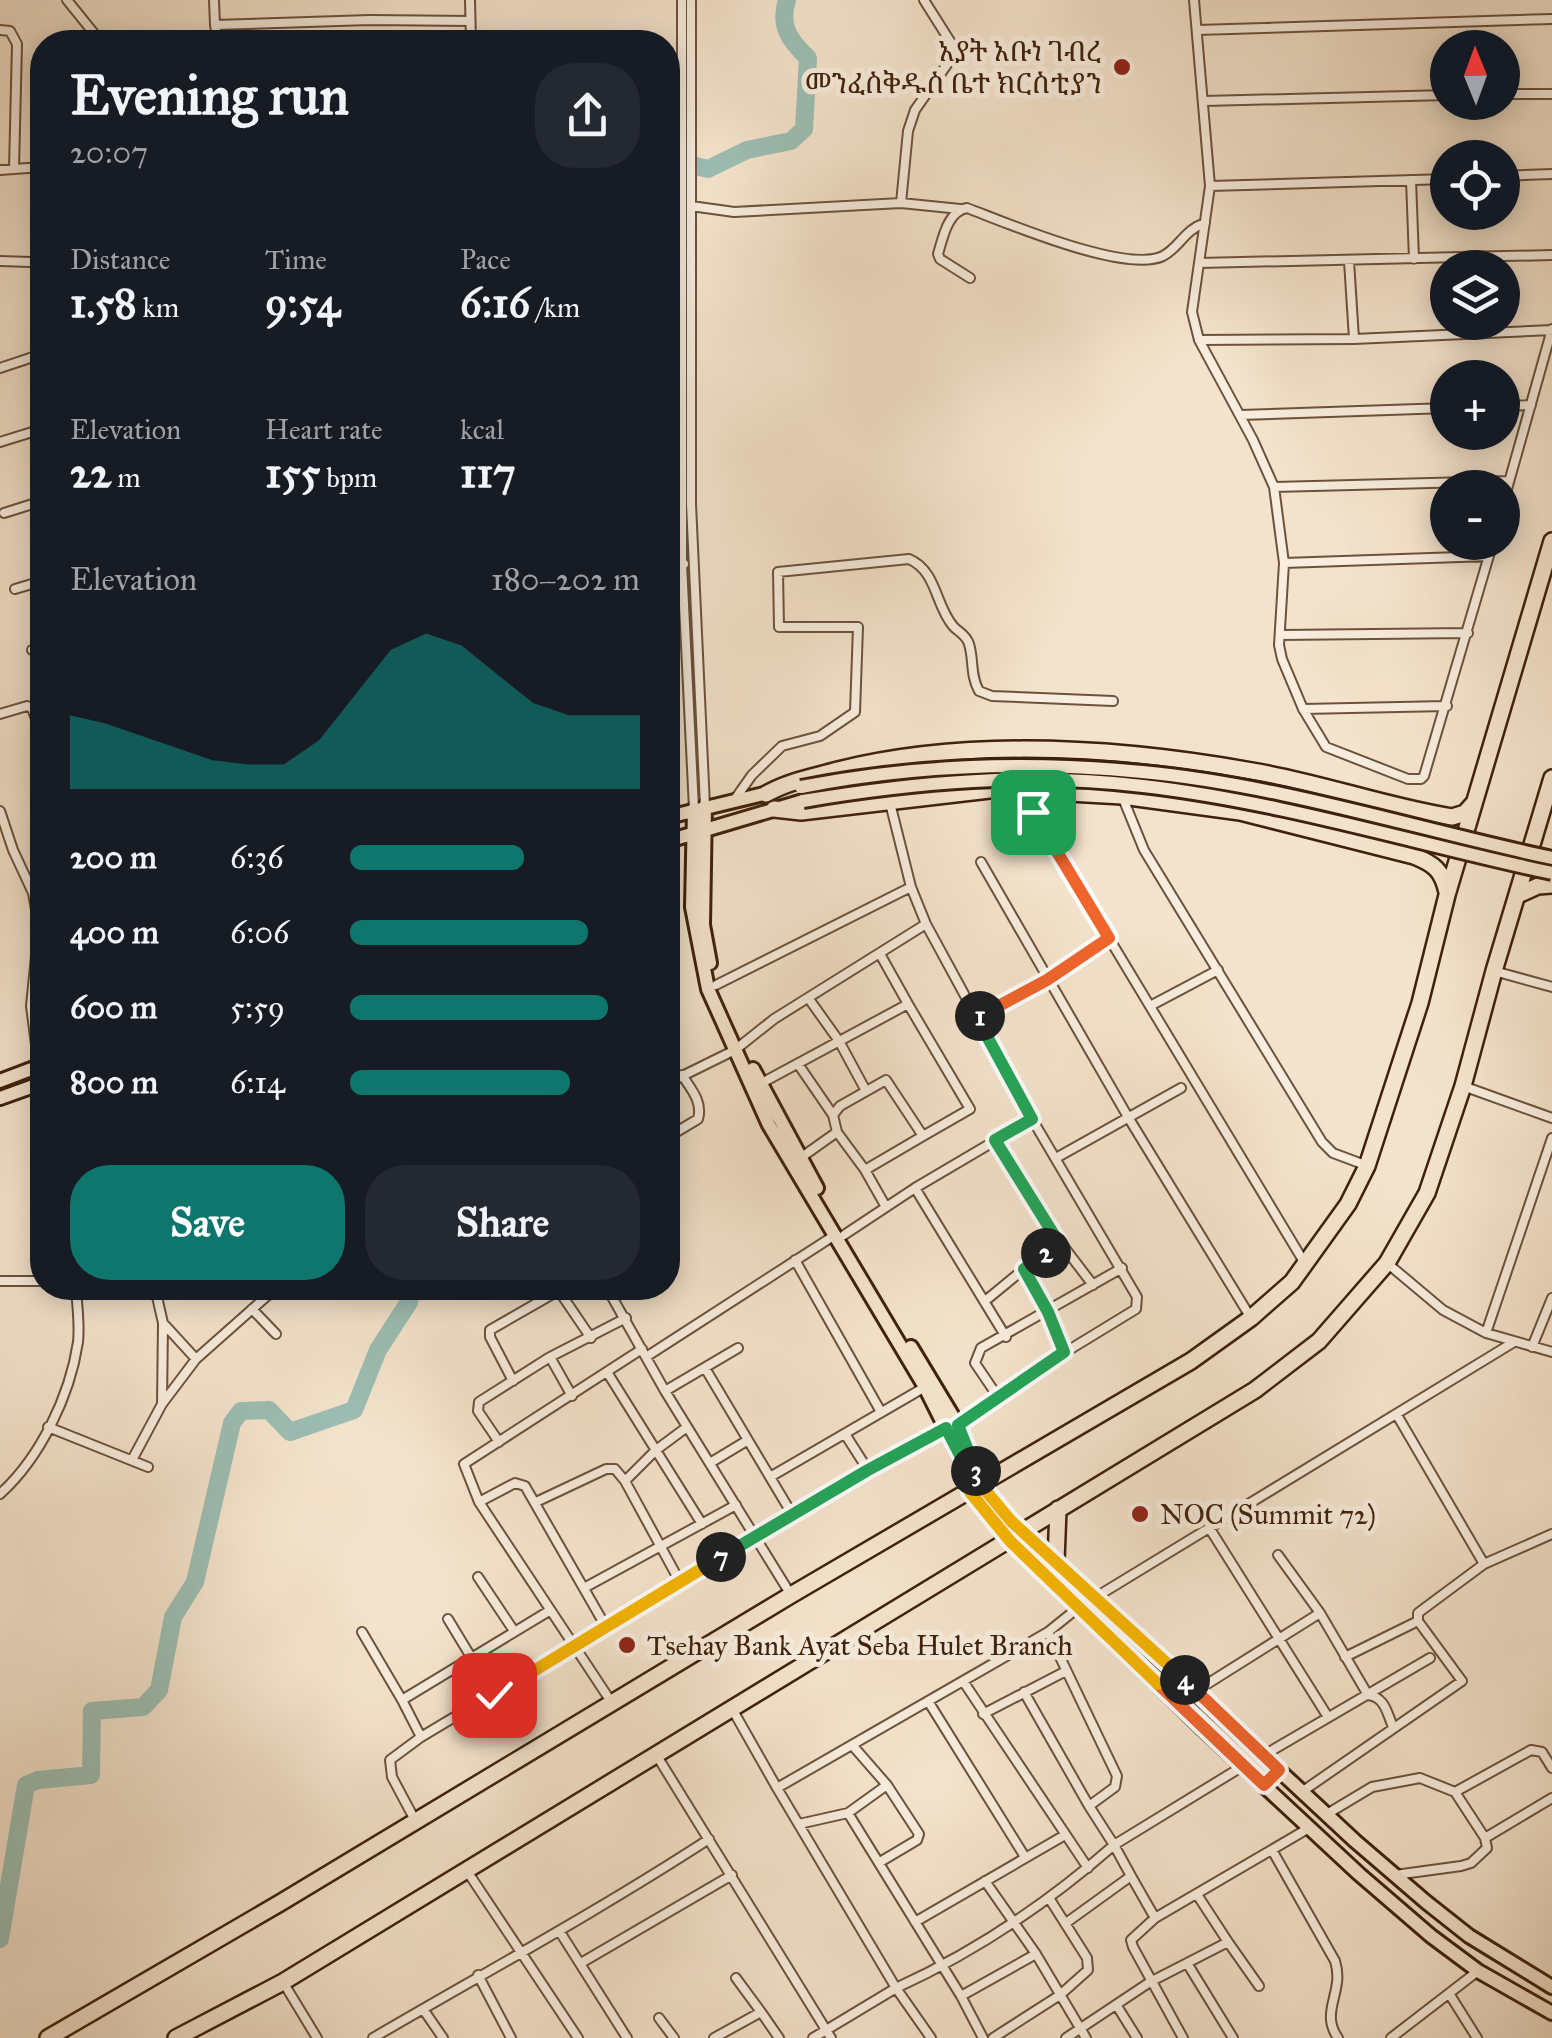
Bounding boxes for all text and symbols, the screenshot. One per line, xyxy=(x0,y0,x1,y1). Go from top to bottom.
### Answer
north arrow xyxy=(1430,30,1520,120)
map controls xyxy=(1430,30,1520,560)
place label: አያት አቡነ ገብረ መንፈስቅዱስ ቤተ ክርስቲያን xyxy=(805,34,1102,101)
marker: አያት አቡነ ገብረ መንፈስቅዱስ ቤተ ክርስቲያን xyxy=(1111,56,1133,78)
text: Evening run xyxy=(70,62,349,129)
button: share xyxy=(535,63,640,168)
text: 20:07 xyxy=(70,133,148,172)
button: locate xyxy=(1430,140,1520,230)
text: Distance xyxy=(70,242,170,277)
text: Time xyxy=(265,242,327,277)
text: Pace xyxy=(460,242,511,277)
button: layers xyxy=(1430,250,1520,340)
text: 1.58 xyxy=(70,277,137,329)
text: 9:54 xyxy=(265,277,340,329)
text: 6:16 xyxy=(460,277,530,329)
text: km xyxy=(137,290,179,325)
text: /km xyxy=(530,290,580,325)
button: + xyxy=(1430,360,1520,450)
text: Elevation xyxy=(70,412,181,447)
text: Heart rate xyxy=(265,412,383,447)
text: kcal xyxy=(460,412,504,447)
text: 22 xyxy=(70,447,111,499)
text: 155 xyxy=(265,447,320,499)
text: 117 xyxy=(460,447,516,499)
text: m xyxy=(111,460,141,495)
text: bpm xyxy=(320,460,377,495)
button: − xyxy=(1430,470,1520,560)
text: Elevation xyxy=(70,560,197,599)
text: 180–202 m xyxy=(491,560,640,599)
pin xyxy=(991,770,1076,855)
icon: arrive xyxy=(1006,785,1061,840)
text: 200 m xyxy=(70,838,157,877)
text: 6:36 xyxy=(230,838,284,877)
text: 400 m xyxy=(70,913,159,952)
text: 6:06 xyxy=(230,913,290,952)
text: 600 m xyxy=(70,988,157,1027)
text: 5:59 xyxy=(230,988,285,1027)
pin: 1 xyxy=(955,991,1005,1041)
text: 1 xyxy=(974,998,986,1033)
text: 800 m xyxy=(70,1063,158,1102)
text: 6:14 xyxy=(230,1063,285,1102)
button: Save xyxy=(70,1165,345,1280)
button: Share xyxy=(365,1165,640,1280)
pin: 2 xyxy=(1021,1228,1071,1278)
text: 2 xyxy=(1039,1235,1053,1270)
pin: 3 xyxy=(951,1446,1001,1496)
text: 3 xyxy=(970,1453,982,1488)
place label: NOC (Summit 72) xyxy=(1160,1497,1376,1532)
marker: NOC (Summit 72) xyxy=(1129,1503,1151,1525)
pin: 7 xyxy=(696,1532,746,1582)
text: 7 xyxy=(714,1539,728,1574)
place label: Tsehay Bank Ayat Seba Hulet Branch xyxy=(647,1628,1073,1663)
marker: Tsehay Bank Ayat Seba Hulet Branch xyxy=(616,1634,638,1656)
pin xyxy=(452,1653,537,1738)
pin: 4 xyxy=(1160,1655,1210,1705)
text: 4 xyxy=(1177,1662,1193,1697)
icon: check xyxy=(467,1668,522,1723)

